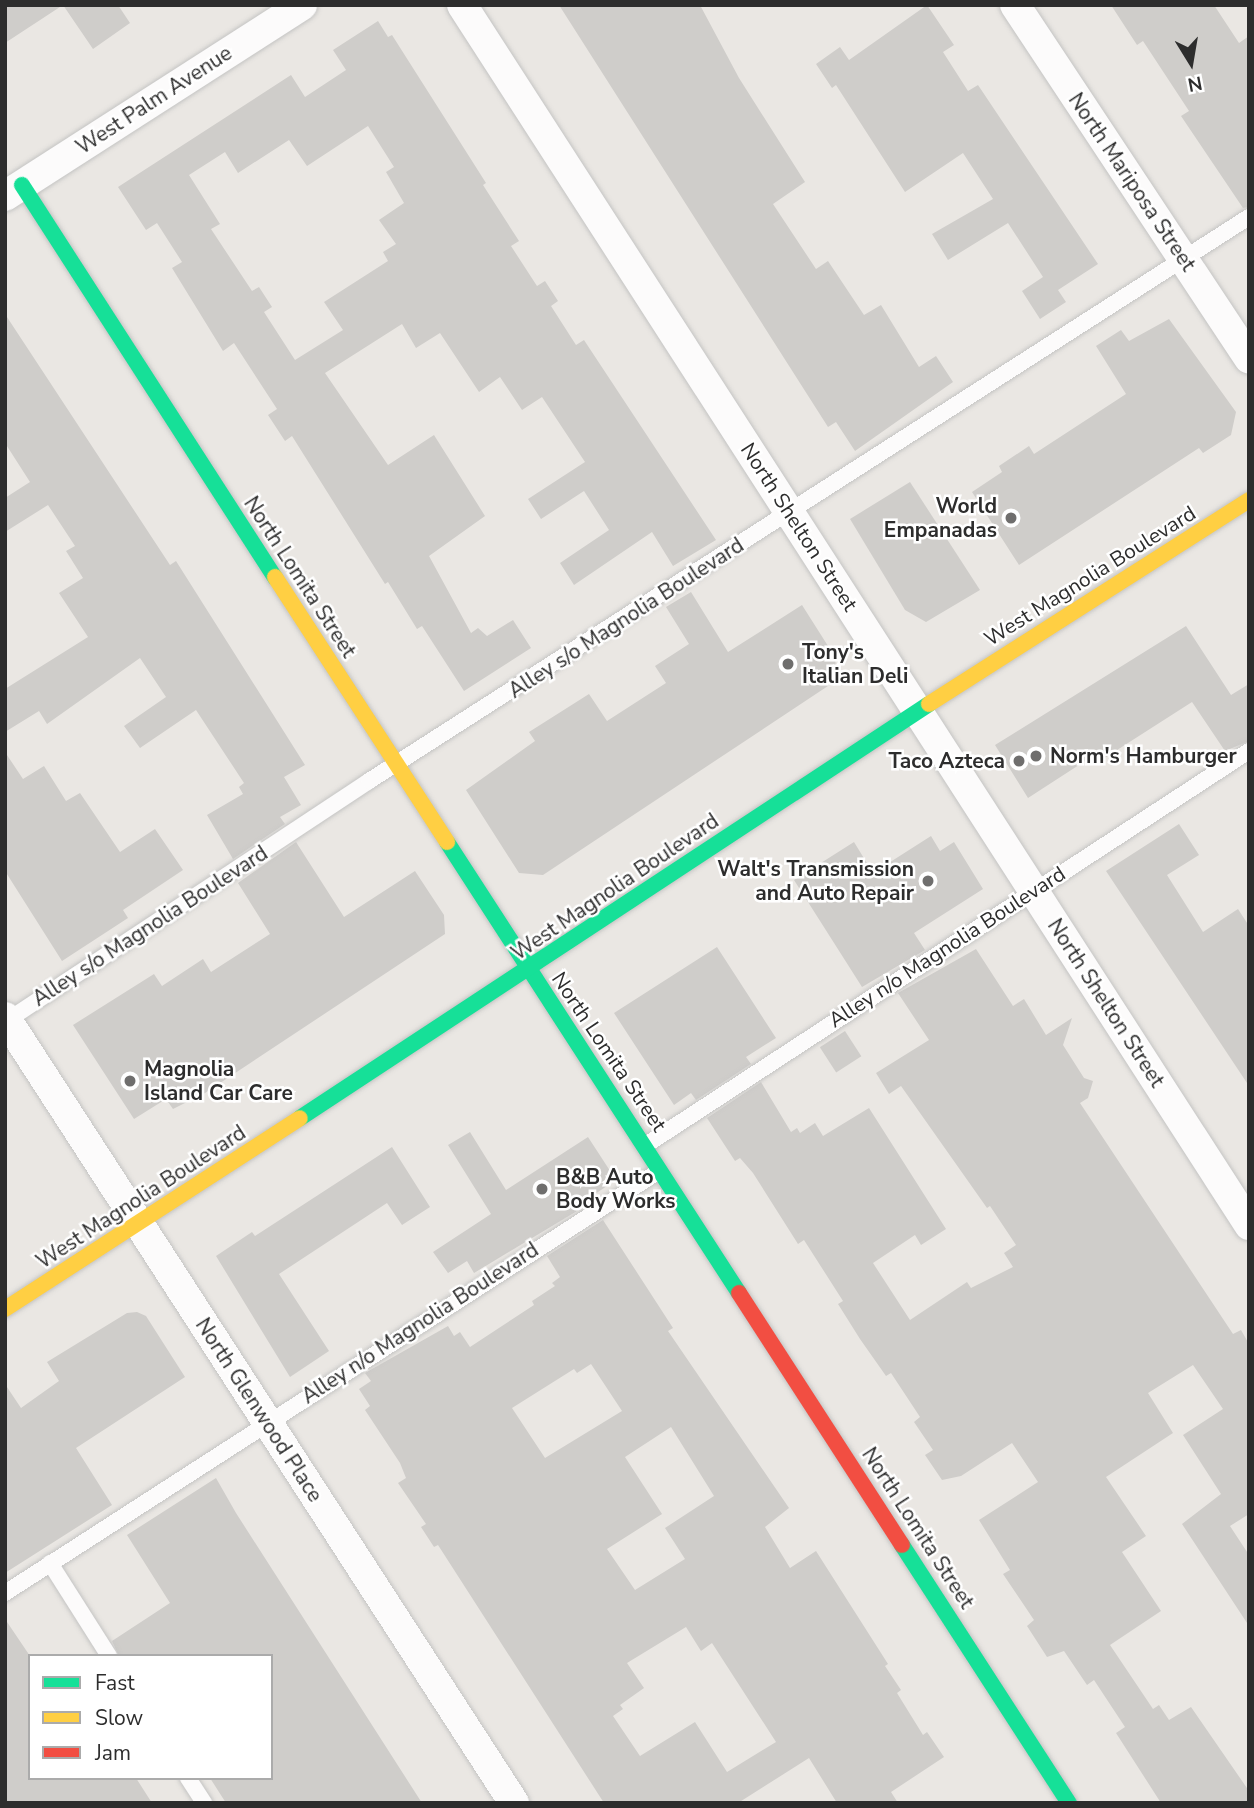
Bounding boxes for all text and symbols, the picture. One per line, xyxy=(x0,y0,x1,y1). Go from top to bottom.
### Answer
north arrow xyxy=(1156,28,1226,98)
street label: West Palm Avenue xyxy=(71,40,237,160)
text: N xyxy=(1186,69,1204,98)
street label: North Mariposa Street xyxy=(1063,88,1201,276)
street label: North Shelton Street xyxy=(735,438,863,616)
street label: North Lomita Street xyxy=(239,492,361,662)
place label: World Empanadas xyxy=(884,493,997,543)
street label: West Magnolia Boulevard xyxy=(980,501,1200,651)
marker: World Empanadas xyxy=(1003,510,1019,526)
street label: Alley s/o Magnolia Boulevard xyxy=(504,532,748,704)
place label: Tony's Italian Deli xyxy=(802,639,908,689)
marker: Tony's Italian Deli xyxy=(780,656,796,672)
place label: Norm's Hamburger xyxy=(1050,743,1237,769)
place label: Taco Azteca xyxy=(888,748,1005,774)
marker: Norm's Hamburger xyxy=(1028,748,1044,764)
marker: Taco Azteca xyxy=(1011,753,1027,769)
street label: West Magnolia Boulevard xyxy=(507,808,723,966)
street label: Alley s/o Magnolia Boulevard xyxy=(28,840,272,1012)
place label: Walt's Transmission and Auto Repair xyxy=(717,856,914,906)
street label: Alley n/o Magnolia Boulevard xyxy=(824,861,1070,1033)
marker: Walt's Transmission and Auto Repair xyxy=(920,873,936,889)
street label: North Shelton Street xyxy=(1042,914,1170,1092)
street label: North Lomita Street xyxy=(546,967,672,1137)
place label: Magnolia Island Car Care xyxy=(144,1056,293,1106)
marker: Magnolia Island Car Care xyxy=(122,1073,138,1089)
street label: West Magnolia Boulevard xyxy=(32,1120,250,1274)
place label: B&B Auto Body Works xyxy=(556,1164,676,1214)
marker: B&B Auto Body Works xyxy=(534,1181,550,1197)
street label: Alley n/o Magnolia Boulevard xyxy=(297,1237,543,1409)
street label: North Glenwood Place xyxy=(190,1313,328,1507)
street label: North Lomita Street xyxy=(857,1443,979,1613)
legend xyxy=(28,1654,273,1780)
text: Fast xyxy=(95,1669,135,1697)
text: Slow xyxy=(95,1704,143,1732)
text: Jam xyxy=(95,1739,131,1767)

